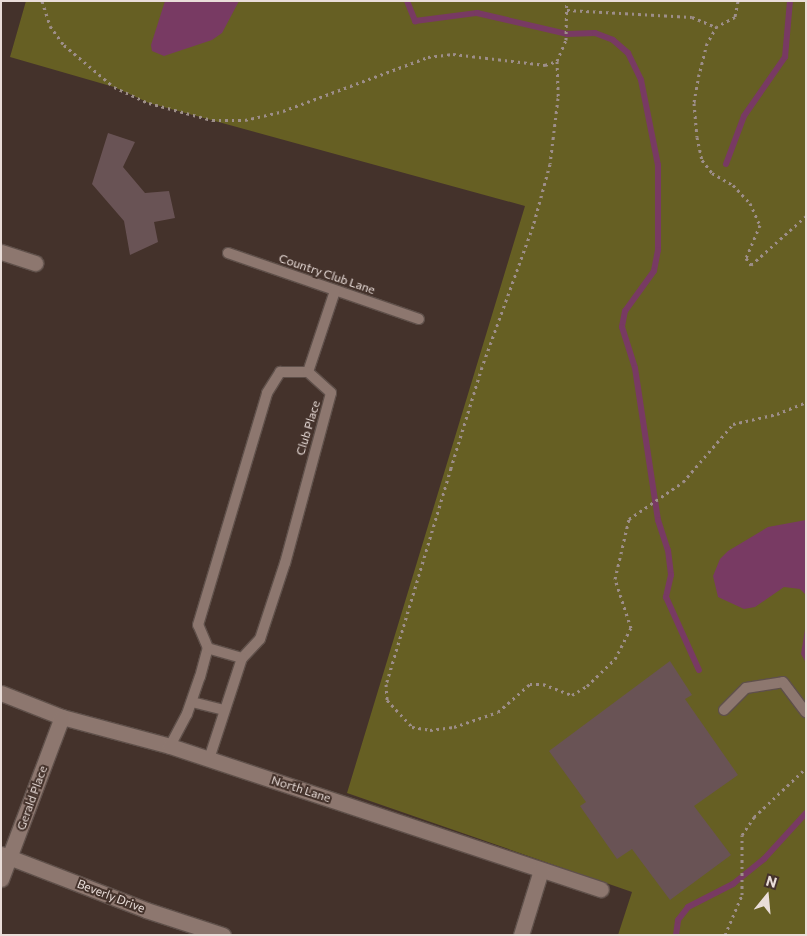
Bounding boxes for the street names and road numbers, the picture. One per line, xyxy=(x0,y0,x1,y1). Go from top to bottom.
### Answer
street label: Country Club Lane xyxy=(277,251,377,297)
street label: Club Place xyxy=(293,399,323,457)
street label: Gerald Place xyxy=(14,764,50,832)
street label: North Lane xyxy=(270,773,332,805)
street label: Beverly Drive xyxy=(75,876,147,916)

